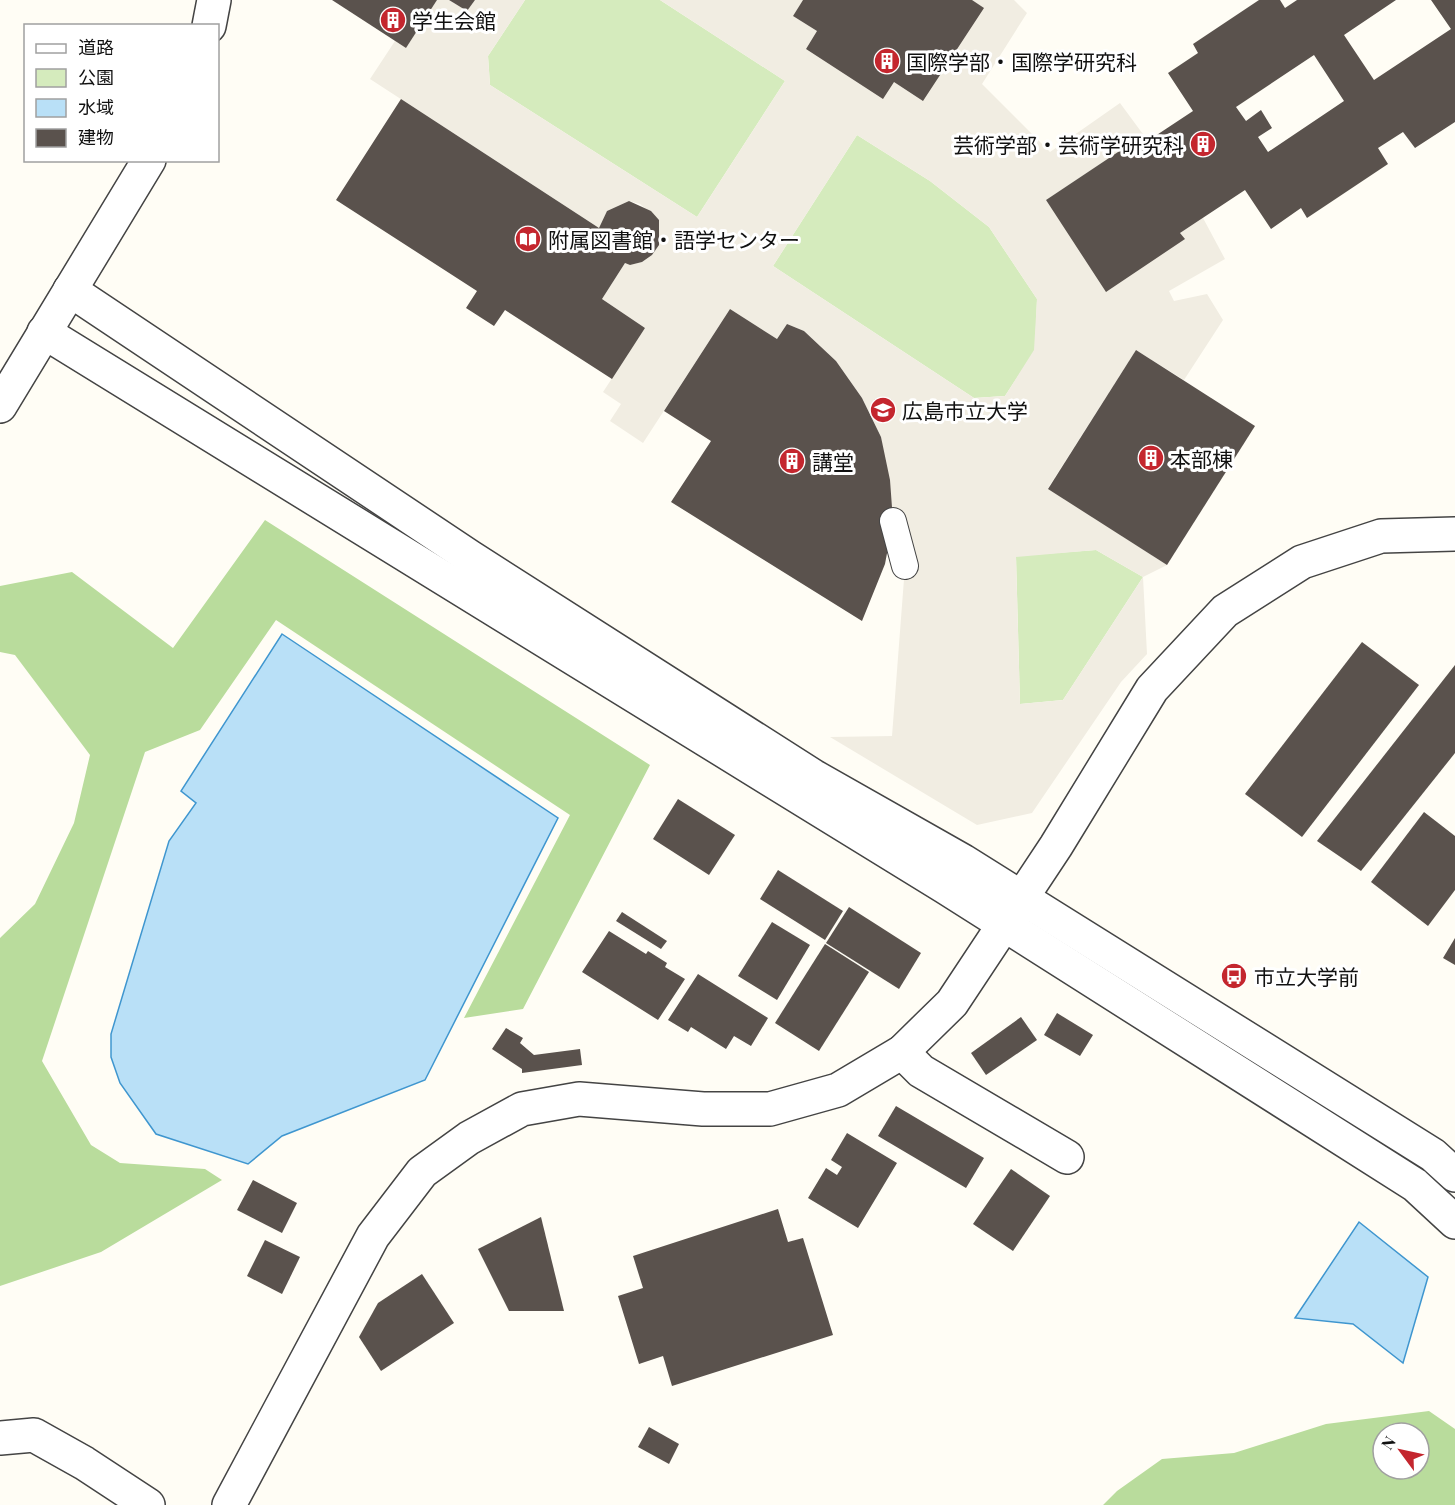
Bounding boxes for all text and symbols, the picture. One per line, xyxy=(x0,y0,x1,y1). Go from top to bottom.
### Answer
building icon: 学生会館 xyxy=(378,5,408,35)
place label: 学生会館 xyxy=(412,6,496,34)
legend xyxy=(24,24,219,162)
text: 道路 xyxy=(78,35,114,59)
building icon: 国際学部・国際学研究科 xyxy=(872,46,902,76)
place label: 国際学部・国際学研究科 xyxy=(906,47,1137,75)
text: 公園 xyxy=(78,65,114,89)
text: 水域 xyxy=(78,95,114,119)
text: 建物 xyxy=(78,125,114,149)
building icon: 芸術学部・芸術学研究科 xyxy=(1188,129,1218,159)
place label: 芸術学部・芸術学研究科 xyxy=(953,130,1184,158)
library icon: 附属図書館・語学センター xyxy=(513,224,543,254)
place label: 附属図書館・語学センター xyxy=(548,225,800,253)
school or university icon: 広島市立大学 xyxy=(868,395,898,425)
place label: 広島市立大学 xyxy=(902,396,1028,424)
building icon: 本部棟 xyxy=(1136,443,1166,473)
place label: 本部棟 xyxy=(1170,444,1233,472)
building icon: 講堂 xyxy=(777,446,807,476)
place label: 講堂 xyxy=(812,447,854,475)
bus stop icon: 市立大学前 xyxy=(1219,961,1249,991)
place label: 市立大学前 xyxy=(1254,962,1359,990)
north arrow xyxy=(1371,1421,1431,1481)
text: N xyxy=(1376,1432,1400,1453)

